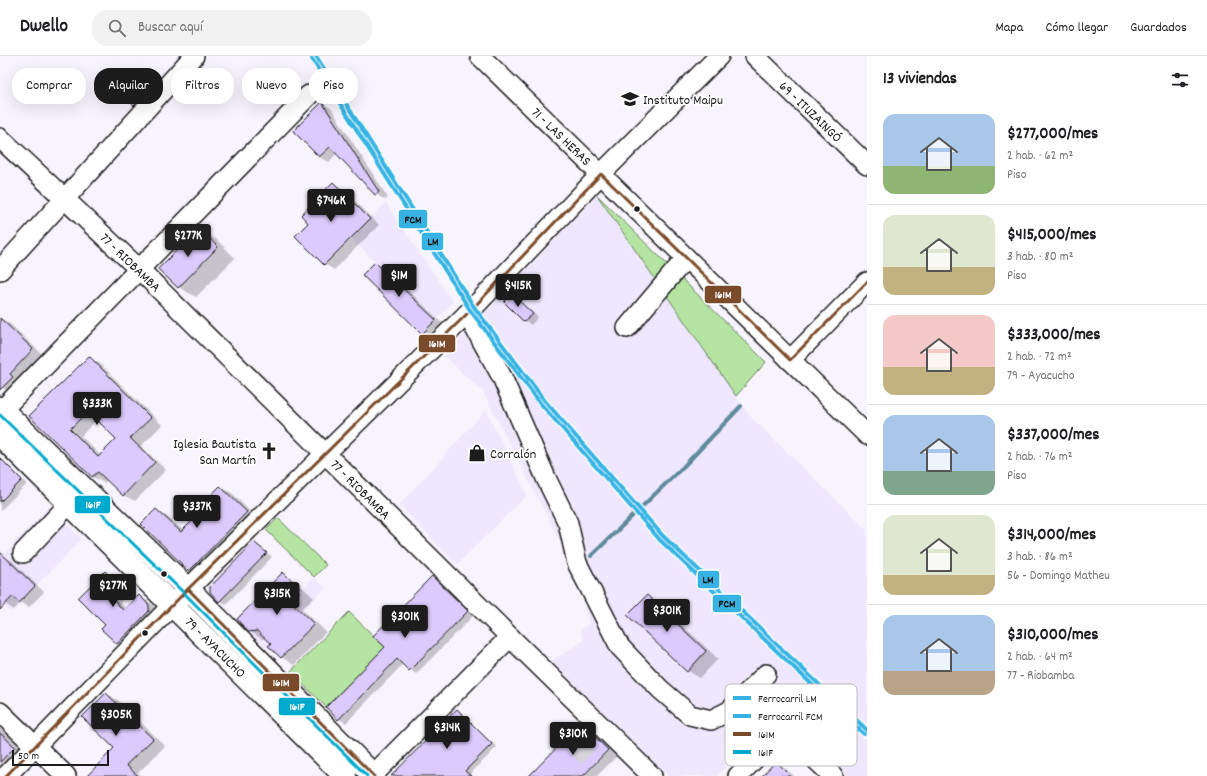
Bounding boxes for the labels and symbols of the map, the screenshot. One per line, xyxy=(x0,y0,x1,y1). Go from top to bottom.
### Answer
street label: 69 - ITUZAINGÓ xyxy=(774,77,846,148)
school or university icon: Instituto Maipu xyxy=(620,89,640,109)
place label: Instituto Maipu xyxy=(643,91,723,111)
street label: 71 - LAS HERAS xyxy=(526,104,595,171)
pin: $746K xyxy=(303,189,359,223)
unlabelled marker xyxy=(632,204,642,214)
line badge: FCM xyxy=(398,209,428,229)
text: FCM xyxy=(405,213,422,229)
pin: $277K xyxy=(160,224,216,258)
street label: 77 - RIOBAMBA xyxy=(95,229,165,298)
line badge: LM xyxy=(421,232,444,251)
text: LM xyxy=(428,235,439,251)
pin: $1M xyxy=(380,264,418,298)
pin: $415K xyxy=(490,274,546,308)
line badge: 161M xyxy=(704,285,742,304)
text: 161M xyxy=(715,288,732,304)
line badge: 161M xyxy=(418,334,456,353)
text: 161M xyxy=(429,337,446,353)
pin: $333K xyxy=(69,392,125,426)
place label: Iglesia Bautista San Martín xyxy=(173,435,256,471)
church icon: Iglesia Bautista San Martín xyxy=(259,441,279,461)
shop icon: Corralón xyxy=(467,443,487,463)
place label: Corralón xyxy=(490,445,536,465)
street label: 77 - RIOBAMBA xyxy=(325,456,394,525)
line badge: 161F xyxy=(74,495,111,514)
pin: $337K xyxy=(169,495,225,529)
text: 161F xyxy=(85,498,102,514)
unlabelled marker xyxy=(159,569,169,579)
line badge: LM xyxy=(697,570,720,589)
text: LM xyxy=(703,573,714,589)
pin: $277K xyxy=(85,574,141,608)
pin: $315K xyxy=(249,582,305,616)
line badge: FCM xyxy=(712,594,742,613)
text: FCM xyxy=(719,597,736,613)
pin: $301K xyxy=(639,599,695,633)
pin: $301K xyxy=(377,605,433,639)
street label: 79 - AYACUCHO xyxy=(180,613,250,683)
unlabelled marker xyxy=(140,628,150,638)
line badge: 161M xyxy=(262,673,300,692)
text: 161M xyxy=(273,676,290,692)
legend xyxy=(725,684,857,766)
text: Ferrocarril LM xyxy=(758,692,817,708)
line badge: 161F xyxy=(278,697,316,716)
text: 161F xyxy=(289,700,306,716)
pin: $305K xyxy=(88,703,144,737)
text: Ferrocarril FCM xyxy=(758,710,822,726)
pin: $314K xyxy=(419,716,475,750)
pin: $310K xyxy=(545,722,601,756)
text: 161M xyxy=(758,728,775,744)
text: 161F xyxy=(758,746,773,762)
scale bar xyxy=(12,748,109,767)

